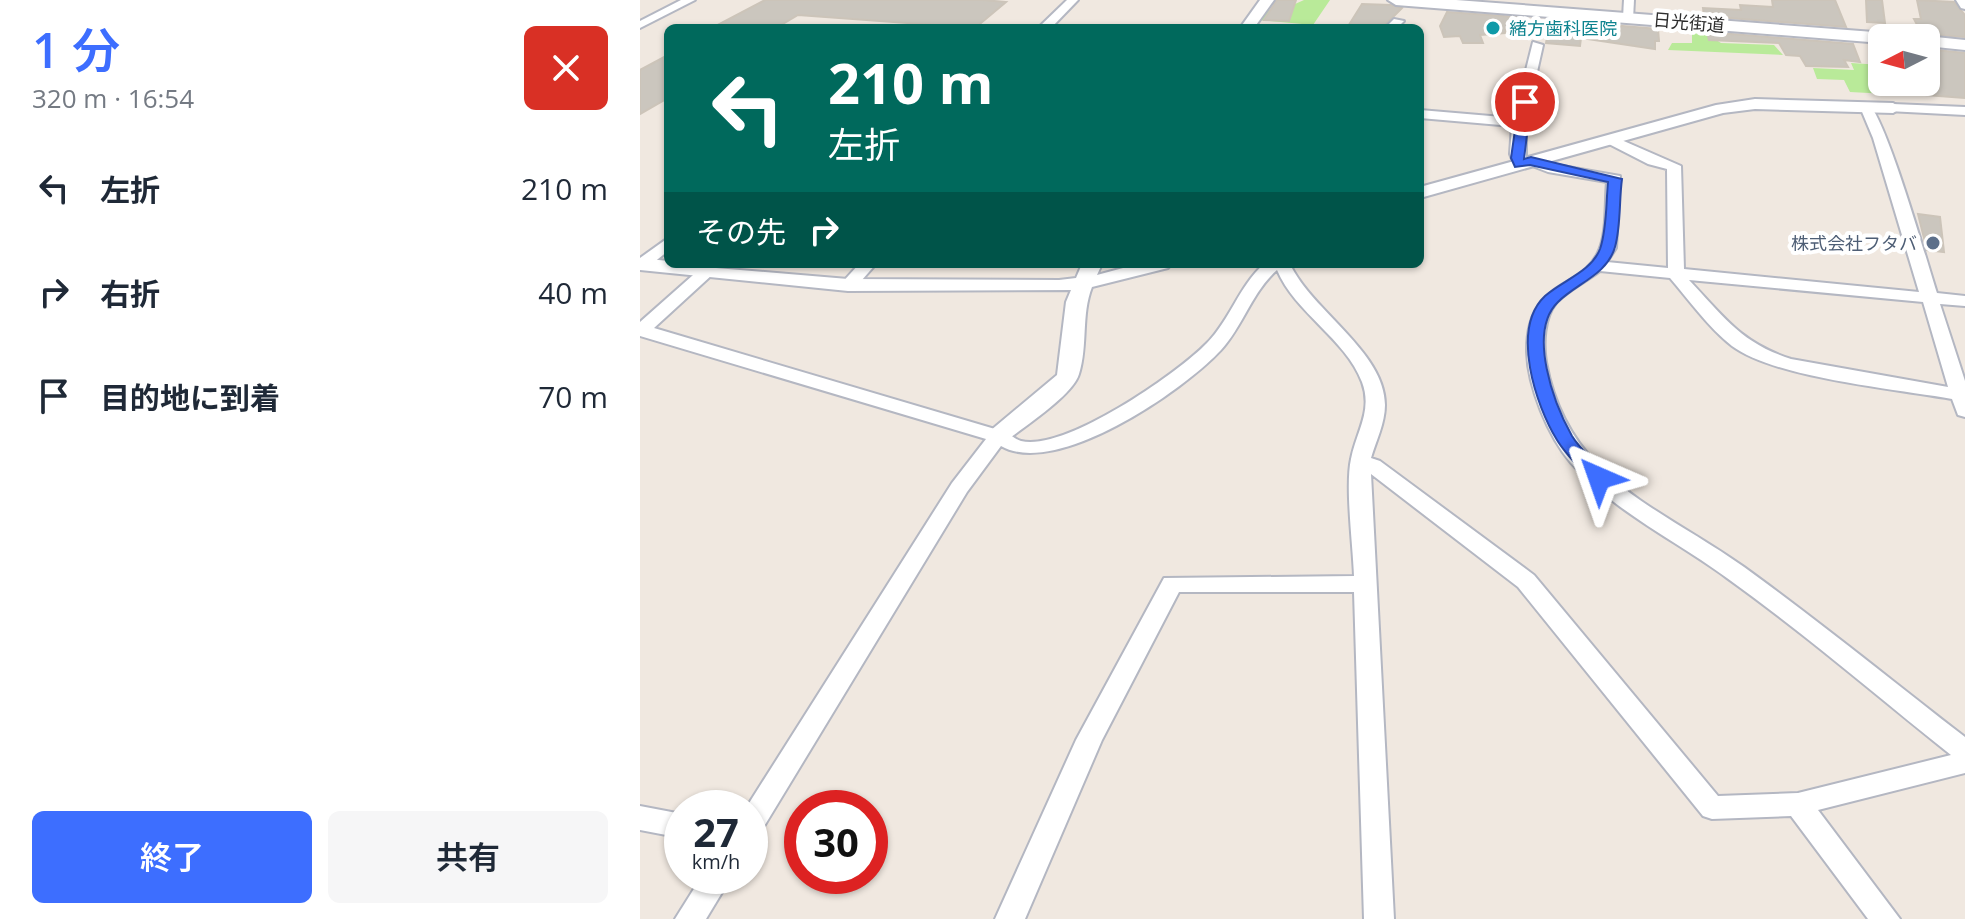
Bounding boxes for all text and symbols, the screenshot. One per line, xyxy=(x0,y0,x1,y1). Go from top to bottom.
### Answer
street label: 日光街道 xyxy=(1652,7,1726,37)
place label: 緒方歯科医院 xyxy=(1509,16,1617,40)
text: 1 分 xyxy=(32,17,120,82)
marker: 緒方歯科医院 xyxy=(1484,19,1502,37)
north arrow xyxy=(1868,24,1940,96)
map controls xyxy=(1868,24,1940,96)
button: close xyxy=(524,26,608,110)
text: 210 m xyxy=(828,44,994,120)
icon: left xyxy=(696,56,800,160)
pin xyxy=(1491,68,1559,136)
text: 320 m · 16:54 xyxy=(32,80,194,116)
icon: arrive xyxy=(1503,80,1547,124)
text: 左折 xyxy=(828,120,900,169)
icon: left xyxy=(32,166,76,210)
text: 210 m xyxy=(521,168,608,209)
text: 左折 xyxy=(100,169,160,210)
icon: right xyxy=(802,208,846,252)
text: その先 xyxy=(696,211,786,252)
place label: 株式会社フタバ xyxy=(1791,231,1917,255)
marker: 株式会社フタバ xyxy=(1924,234,1942,252)
icon: right xyxy=(32,270,76,314)
text: 40 m xyxy=(538,272,608,313)
text: 右折 xyxy=(100,273,160,314)
icon: arrive xyxy=(32,374,76,418)
text: 70 m xyxy=(538,376,608,417)
text: 目的地に到着 xyxy=(100,377,280,418)
position arrow xyxy=(1557,436,1641,520)
speed limit sign: 30 xyxy=(784,790,888,894)
text: 27 xyxy=(693,804,739,859)
button: 終了 xyxy=(32,811,312,903)
button: 共有 xyxy=(328,811,608,903)
text: km/h xyxy=(692,848,740,875)

